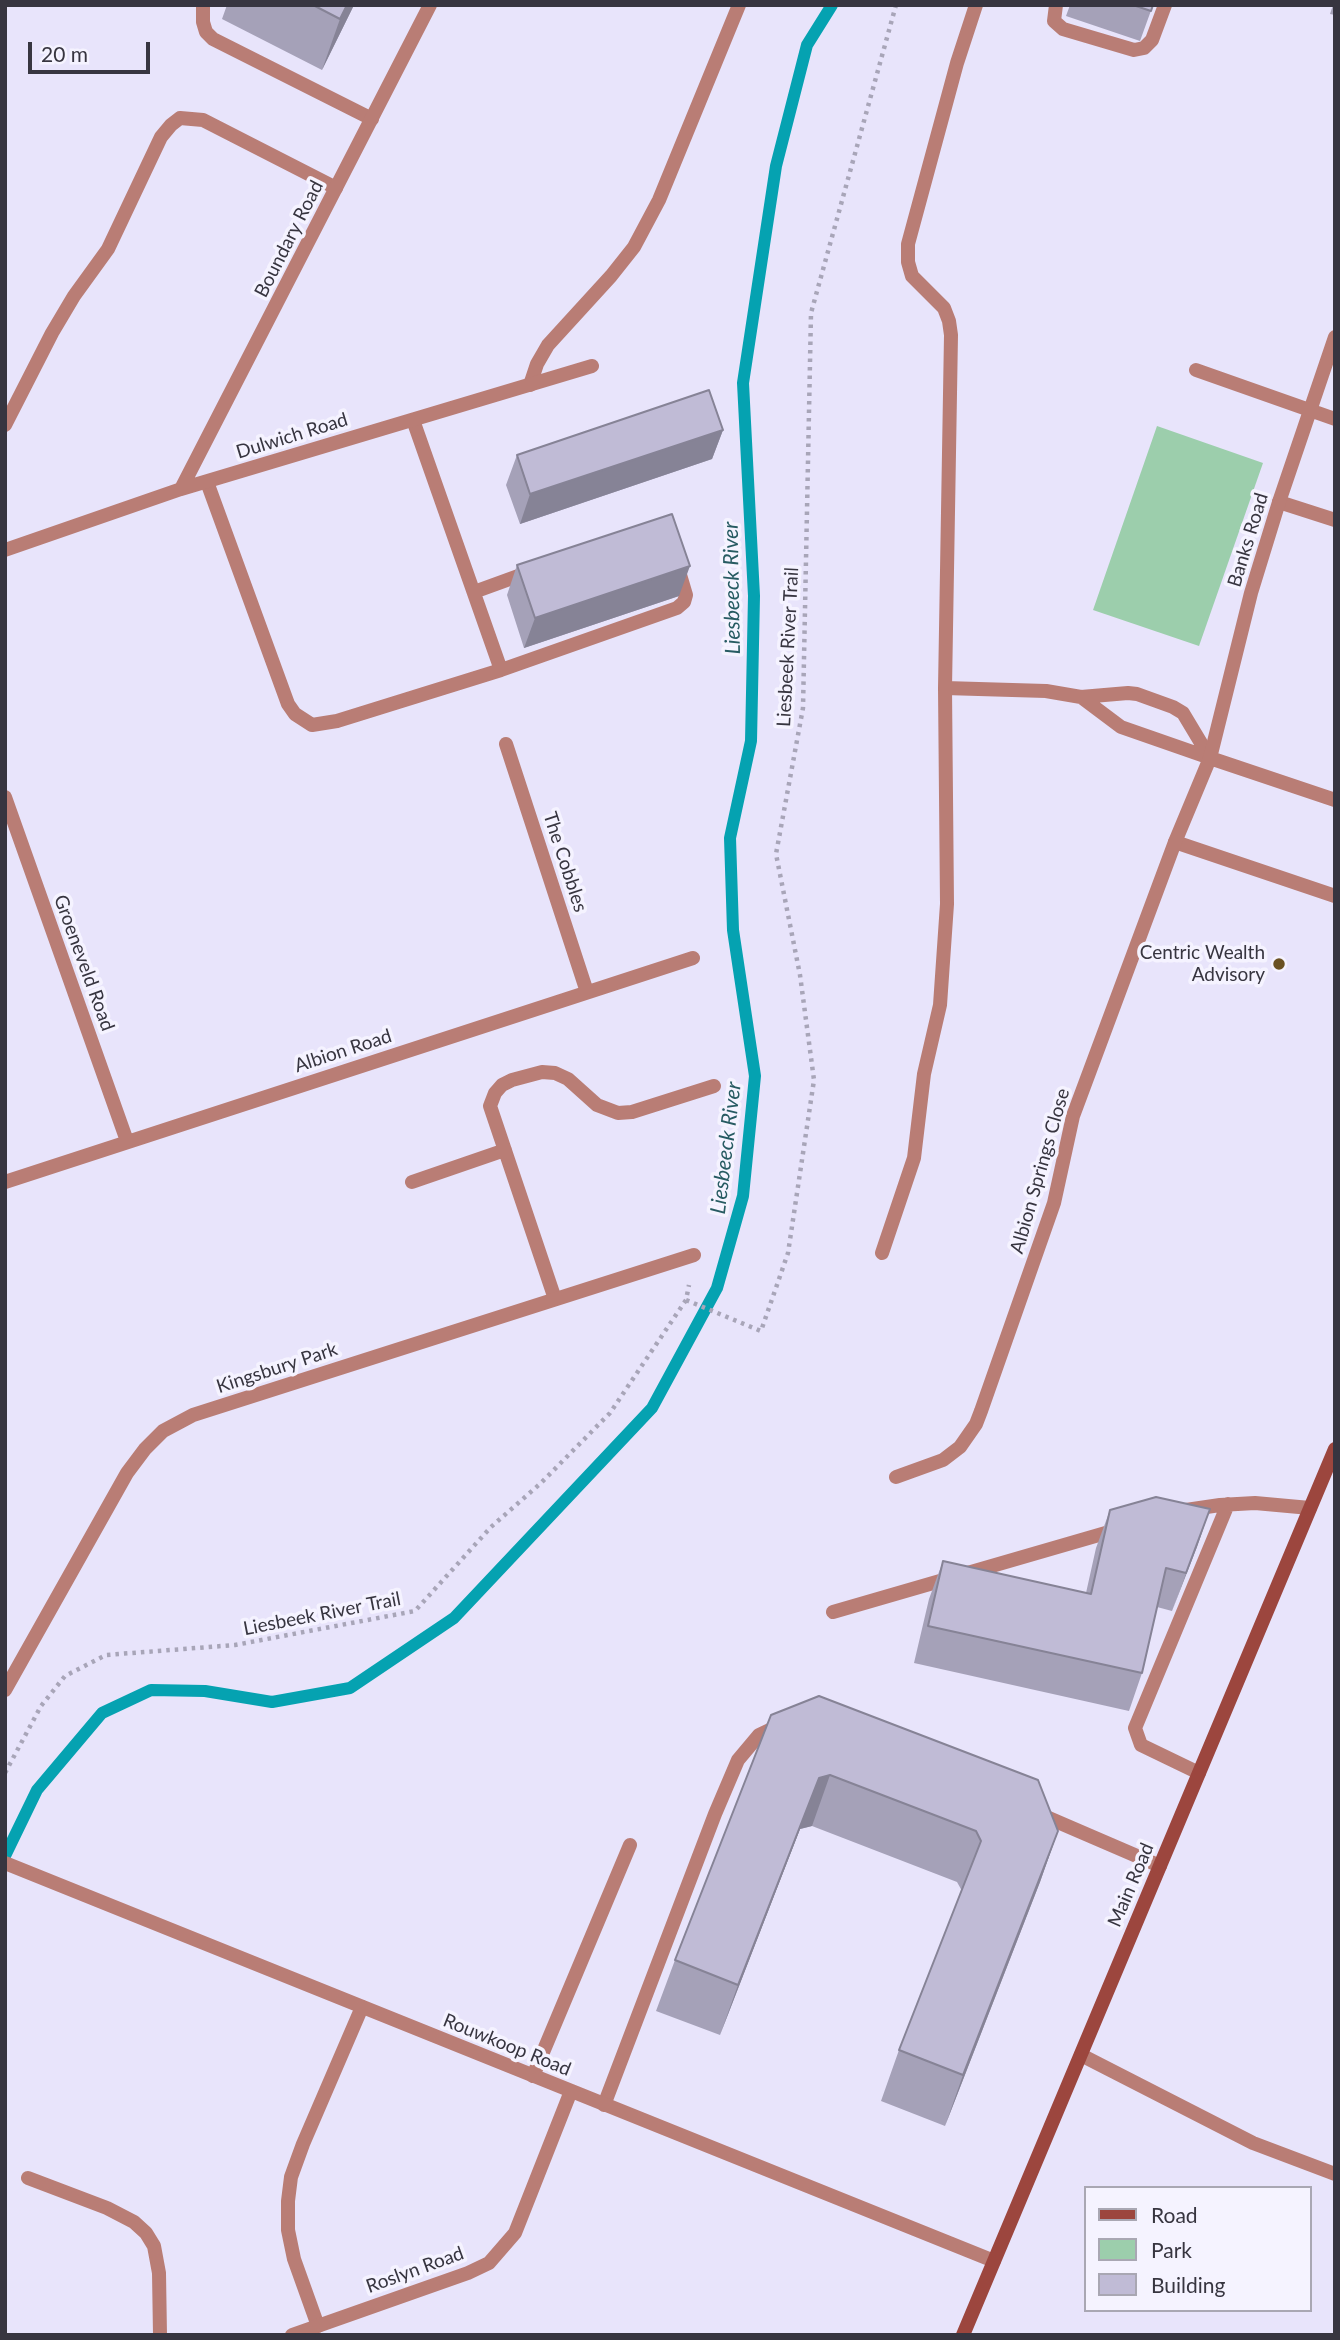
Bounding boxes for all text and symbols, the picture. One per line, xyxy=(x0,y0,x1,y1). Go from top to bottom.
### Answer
scale bar xyxy=(32,28,154,72)
text: 20 m xyxy=(41,41,88,66)
street label: Boundary Road xyxy=(250,177,328,301)
street label: Dulwich Road xyxy=(233,408,351,464)
street label: Banks Road xyxy=(1223,490,1273,590)
water label: Liesbeeck River xyxy=(718,521,746,655)
street label: Liesbeek River Trail xyxy=(772,567,804,727)
street label: The Cobbles xyxy=(538,809,592,915)
street label: Groeneveld Road xyxy=(49,892,119,1034)
place label: Centric Wealth Advisory xyxy=(1140,942,1265,986)
marker: Centric Wealth Advisory xyxy=(1271,956,1287,972)
street label: Albion Road xyxy=(292,1025,394,1077)
water label: Liesbeeck River xyxy=(705,1081,747,1215)
street label: Albion Springs Close xyxy=(1006,1086,1074,1256)
street label: Kingsbury Park xyxy=(214,1338,340,1398)
street label: Liesbeek River Trail xyxy=(241,1588,403,1640)
street label: Main Road xyxy=(1103,1840,1159,1930)
street label: Rouwkoop Road xyxy=(440,2009,574,2081)
legend xyxy=(1084,2186,1312,2312)
text: Road xyxy=(1151,2202,1198,2227)
text: Park xyxy=(1151,2237,1192,2262)
street label: Roslyn Road xyxy=(363,2242,467,2298)
text: Building xyxy=(1151,2272,1226,2297)

